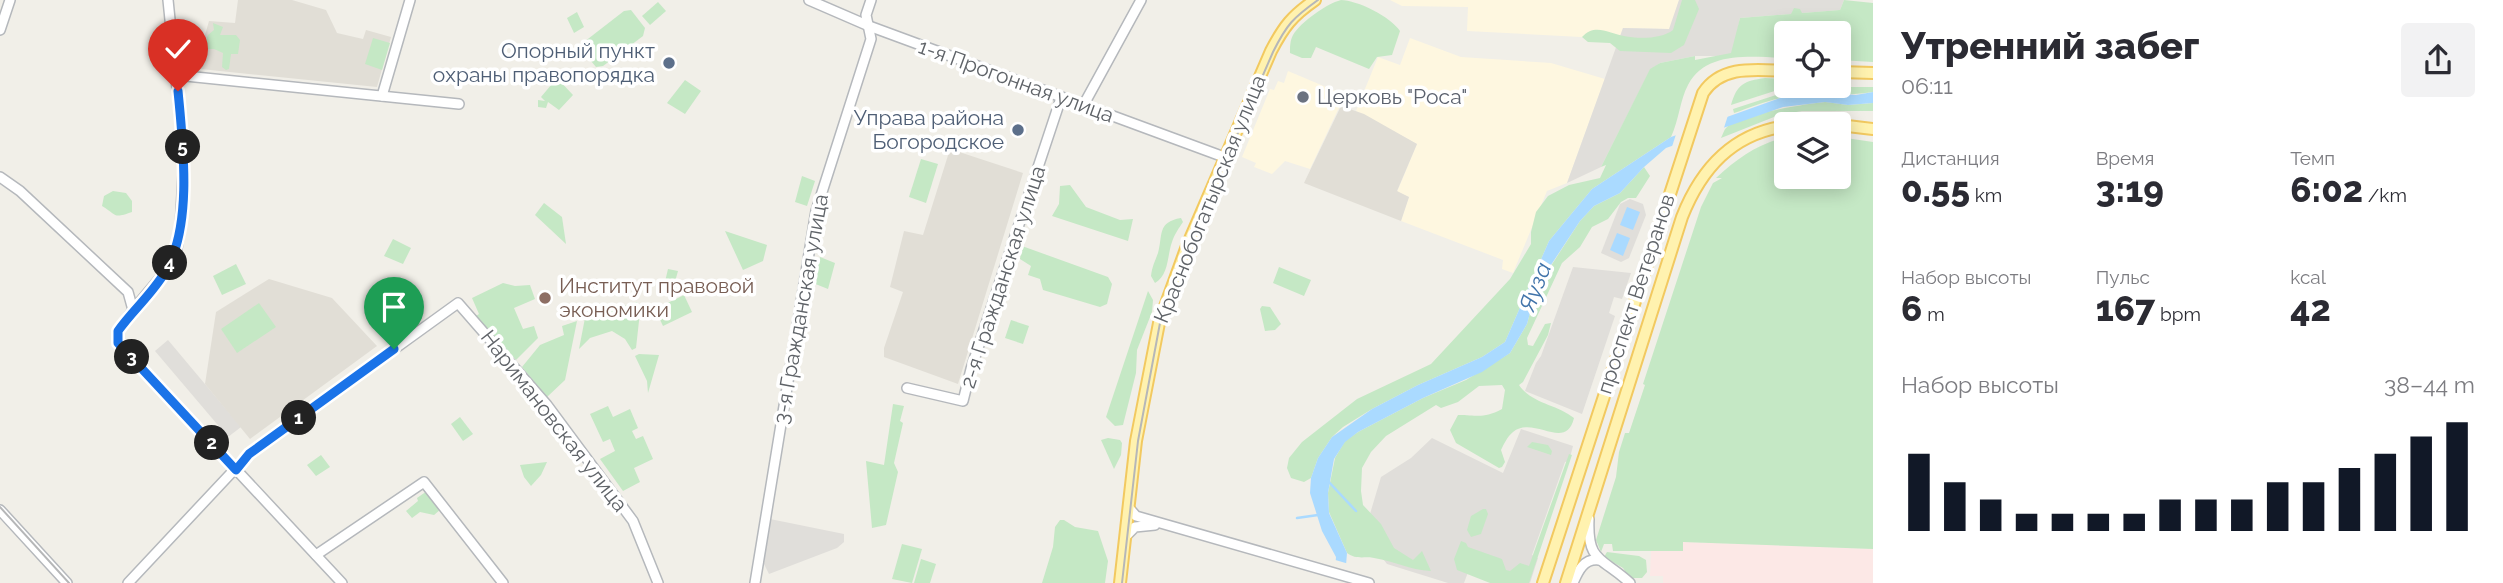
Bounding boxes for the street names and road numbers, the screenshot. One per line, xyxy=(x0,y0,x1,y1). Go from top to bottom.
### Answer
street label: 1-я Прогонная улица xyxy=(915,34,1117,128)
street label: Краснобогатырская улица xyxy=(1148,71,1271,326)
street label: 2-я Гражданская улица xyxy=(955,162,1050,391)
street label: проспект Ветеранов xyxy=(1591,191,1680,397)
street label: 3-я Гражданская улица xyxy=(768,192,833,426)
street label: Наримановская улица xyxy=(476,325,633,516)

